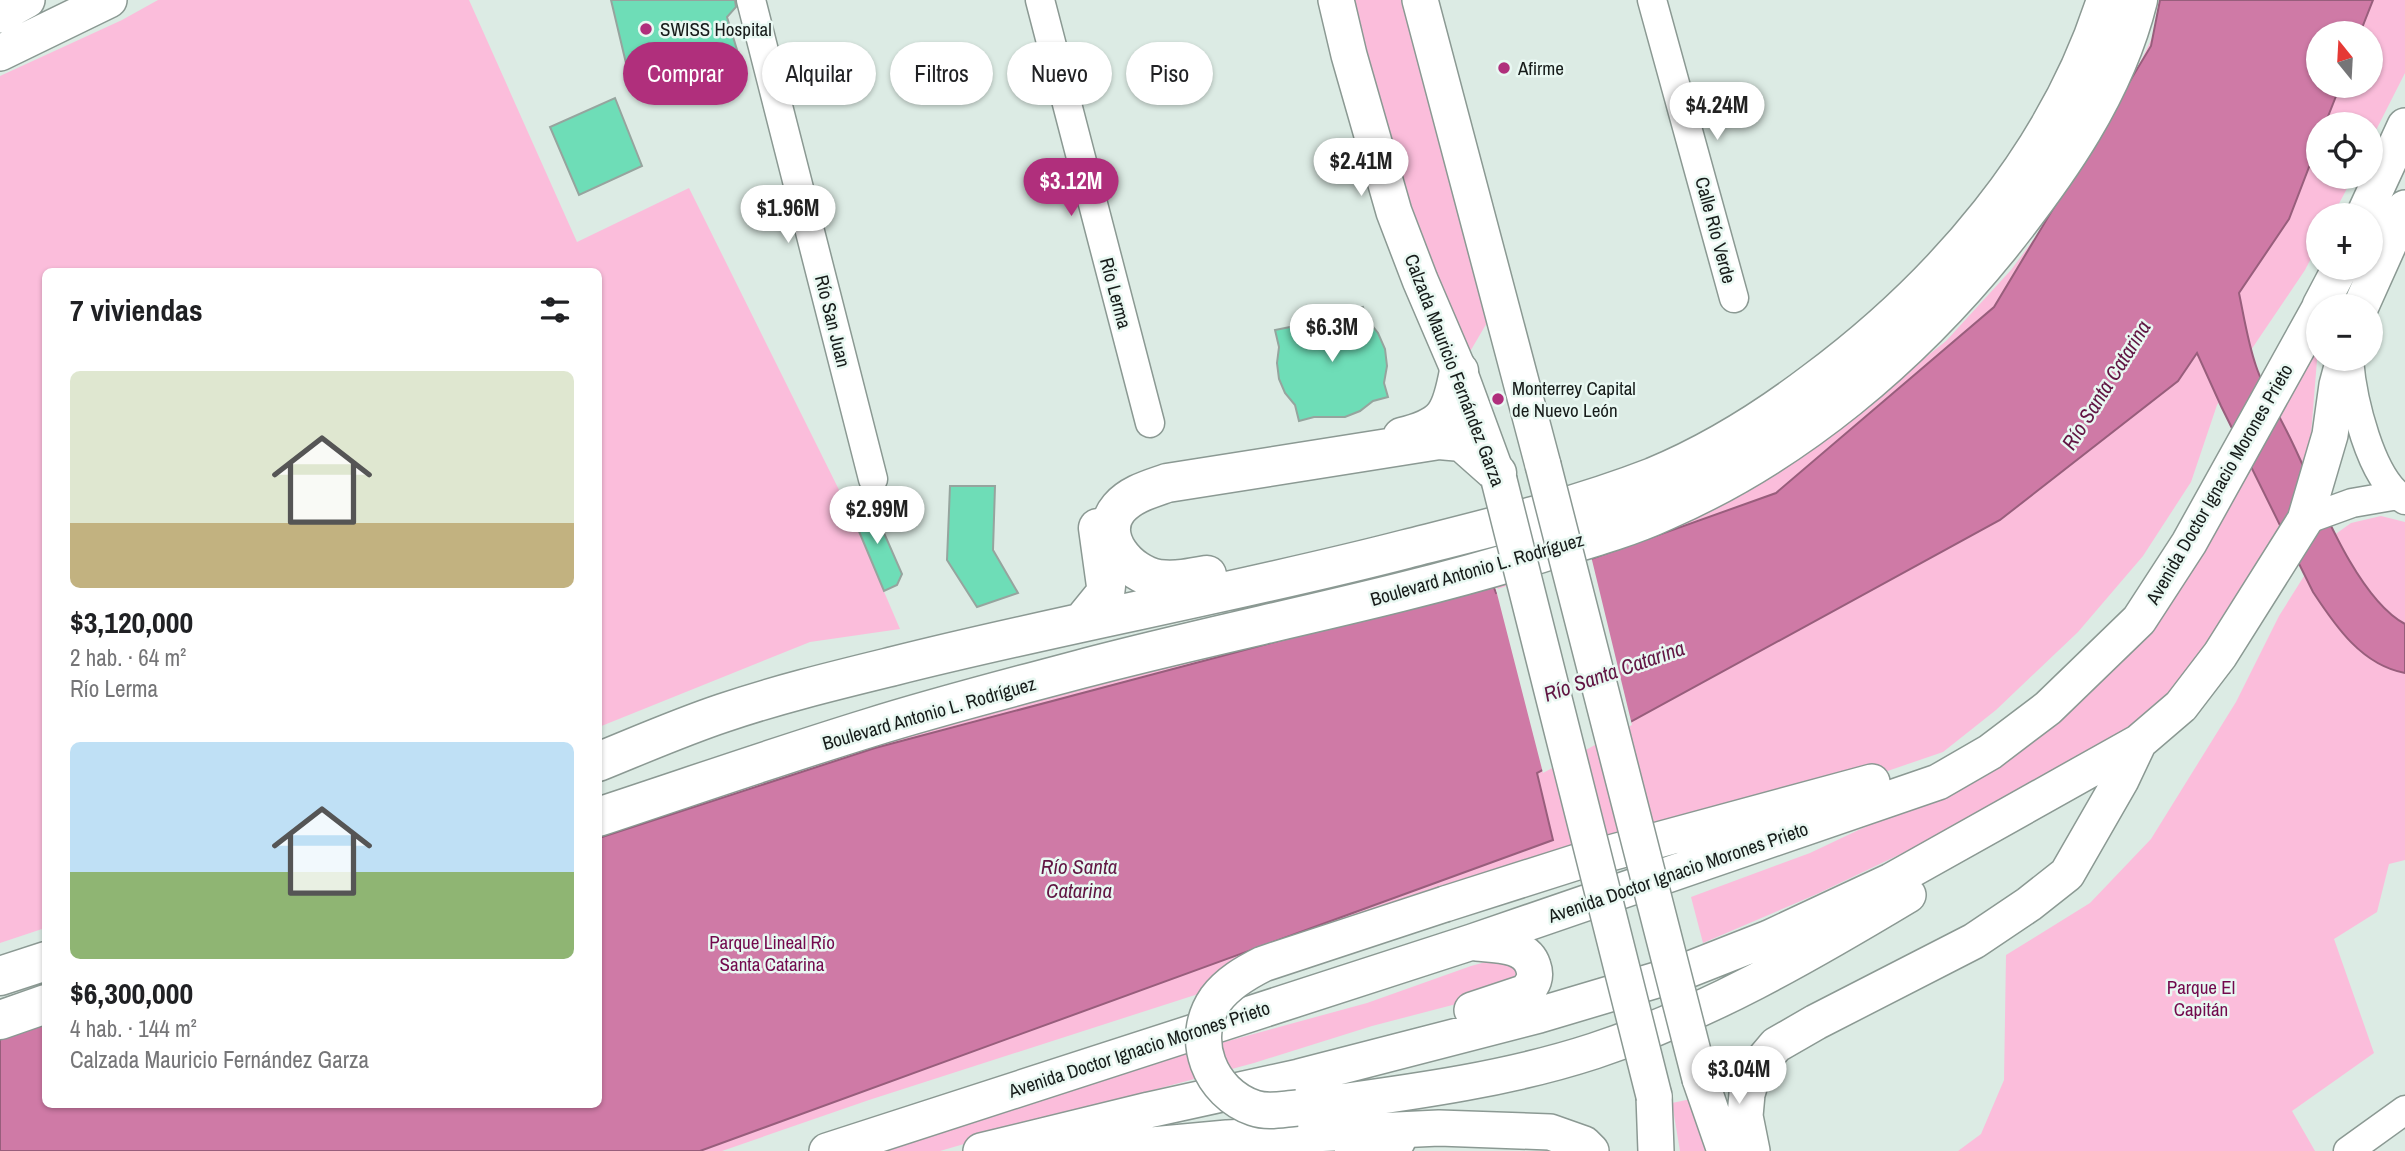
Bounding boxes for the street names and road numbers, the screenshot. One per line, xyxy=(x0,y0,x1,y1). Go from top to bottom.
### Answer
street label: Calle Río Verde xyxy=(1689,174,1743,286)
street label: Calzada Mauricio Fernández Garza xyxy=(1399,250,1511,490)
street label: Río Lerma xyxy=(1094,255,1138,332)
street label: Río San Juan xyxy=(809,272,857,370)
street label: Avenida Doctor Ignacio Morones Prieto xyxy=(2139,359,2299,610)
street label: Boulevard Antonio L. Rodríguez xyxy=(1367,526,1587,612)
street label: Boulevard Antonio L. Rodríguez xyxy=(819,670,1039,756)
street label: Avenida Doctor Ignacio Morones Prieto xyxy=(1544,815,1811,929)
street label: Avenida Doctor Ignacio Morones Prieto xyxy=(1004,994,1273,1104)

